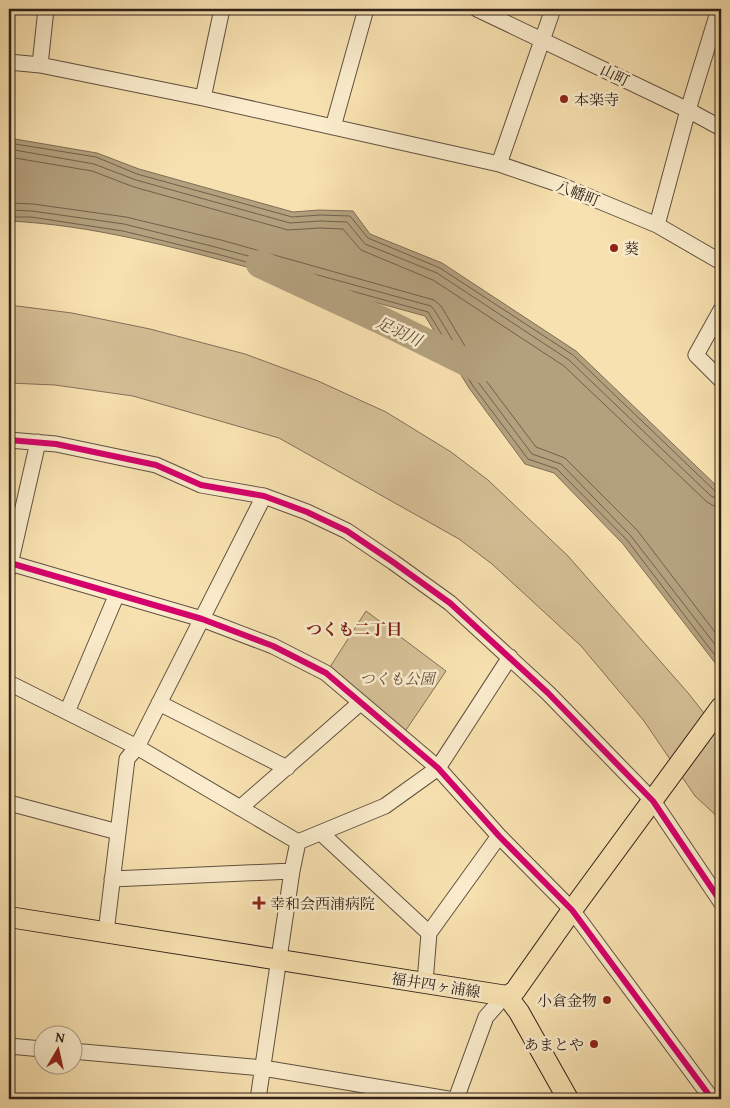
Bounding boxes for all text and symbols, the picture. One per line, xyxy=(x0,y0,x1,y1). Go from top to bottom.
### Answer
street label: 山町 xyxy=(597,59,633,91)
place label: 本楽寺 xyxy=(574,89,619,110)
marker: 本楽寺 xyxy=(558,93,570,105)
street label: 八幡町 xyxy=(553,175,603,211)
place label: 葵 xyxy=(624,238,639,259)
marker: 葵 xyxy=(608,242,620,254)
water label: 足羽川 xyxy=(372,310,428,353)
district label: つくも二丁目 xyxy=(306,617,402,641)
park label: つくも公園 xyxy=(359,668,437,689)
place label: 幸和会西浦病院 xyxy=(270,893,375,914)
marker: 幸和会西浦病院 xyxy=(252,896,266,910)
street label: 福井四ヶ浦線 xyxy=(390,968,482,1002)
place label: 小倉金物 xyxy=(537,990,597,1011)
marker: 小倉金物 xyxy=(601,994,613,1006)
north arrow xyxy=(32,1026,82,1076)
text: N xyxy=(54,1027,67,1048)
place label: あまとや xyxy=(524,1034,584,1055)
marker: あまとや xyxy=(588,1038,600,1050)

